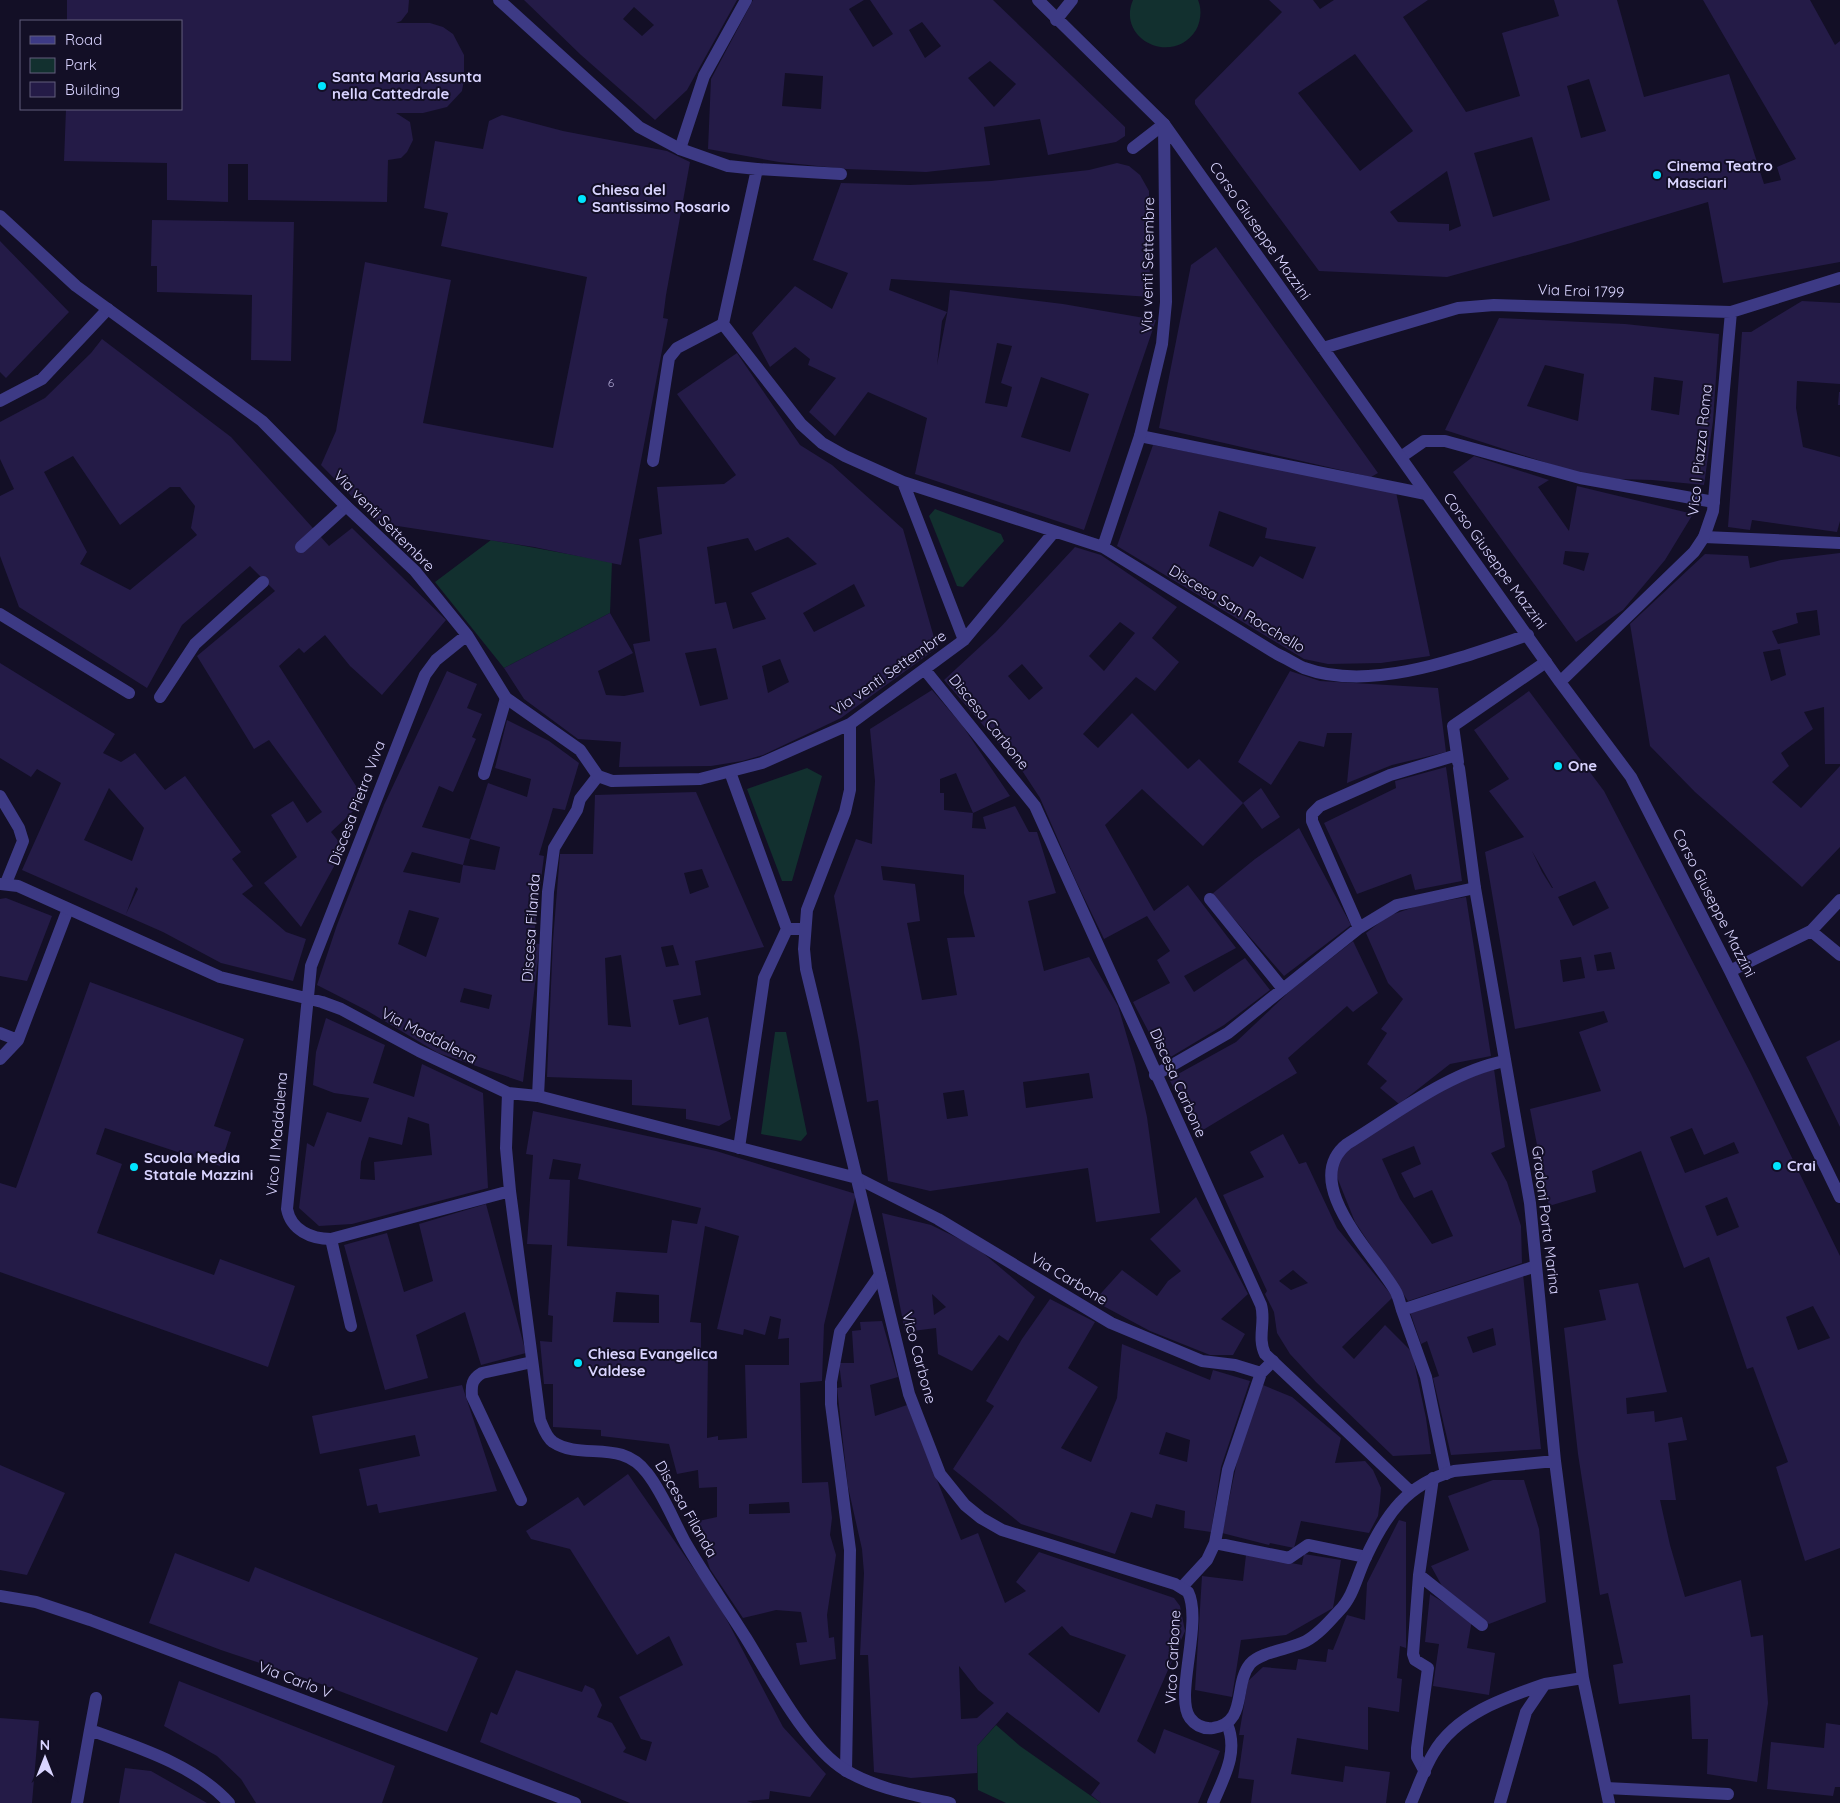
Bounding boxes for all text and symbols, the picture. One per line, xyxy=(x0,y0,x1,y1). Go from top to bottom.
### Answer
legend xyxy=(20,20,182,110)
text: Road xyxy=(65,30,102,49)
text: Park xyxy=(65,55,97,74)
place label: Santa Maria Assunta nella Cattedrale xyxy=(332,67,482,103)
text: Building xyxy=(65,80,120,99)
marker: Santa Maria Assunta nella Cattedrale xyxy=(316,80,328,92)
place label: Cinema Teatro Masciari xyxy=(1667,156,1773,192)
street label: Corso Giuseppe Mazzini xyxy=(1206,158,1315,303)
marker: Cinema Teatro Masciari xyxy=(1651,169,1663,181)
place label: Chiesa del Santissimo Rosario xyxy=(592,180,730,216)
marker: Chiesa del Santissimo Rosario xyxy=(576,193,588,205)
street label: Via venti Settembre xyxy=(1137,197,1158,333)
street label: Via Eroi 1799 xyxy=(1537,279,1625,302)
house number: 6 xyxy=(608,375,615,390)
street label: Vico I Piazza Roma xyxy=(1683,383,1716,517)
street label: Via venti Settembre xyxy=(330,466,439,575)
street label: Corso Giuseppe Mazzini xyxy=(1439,489,1551,633)
street label: Discesa San Rocchello xyxy=(1166,560,1309,657)
street label: Via venti Settembre xyxy=(828,626,950,719)
street label: Discesa Carbone xyxy=(945,670,1034,773)
street label: Discesa Pietra Viva xyxy=(324,738,389,868)
place label: One xyxy=(1568,756,1597,775)
marker: One xyxy=(1552,760,1564,772)
street label: Corso Giuseppe Mazzini xyxy=(1669,825,1760,980)
street label: Discesa Filanda xyxy=(517,873,544,983)
street label: Via Maddalena xyxy=(378,1003,480,1068)
street label: Discesa Carbone xyxy=(1146,1025,1211,1140)
street label: Vico II Maddalena xyxy=(262,1071,291,1197)
street label: Gradoni Porta Marina xyxy=(1528,1145,1565,1295)
place label: Scuola Media Statale Mazzini xyxy=(144,1148,253,1184)
place label: Crai xyxy=(1787,1156,1816,1175)
marker: Crai xyxy=(1771,1160,1783,1172)
marker: Scuola Media Statale Mazzini xyxy=(128,1161,140,1173)
street label: Via Carbone xyxy=(1027,1248,1111,1309)
street label: Vico Carbone xyxy=(898,1310,941,1406)
place label: Chiesa Evangelica Valdese xyxy=(588,1344,718,1380)
marker: Chiesa Evangelica Valdese xyxy=(572,1357,584,1369)
street label: Discesa Filanda xyxy=(651,1457,722,1561)
street label: Vico Carbone xyxy=(1161,1610,1184,1704)
street label: Via Carlo V xyxy=(256,1657,335,1702)
north arrow xyxy=(20,1733,70,1783)
text: N xyxy=(40,1736,50,1754)

